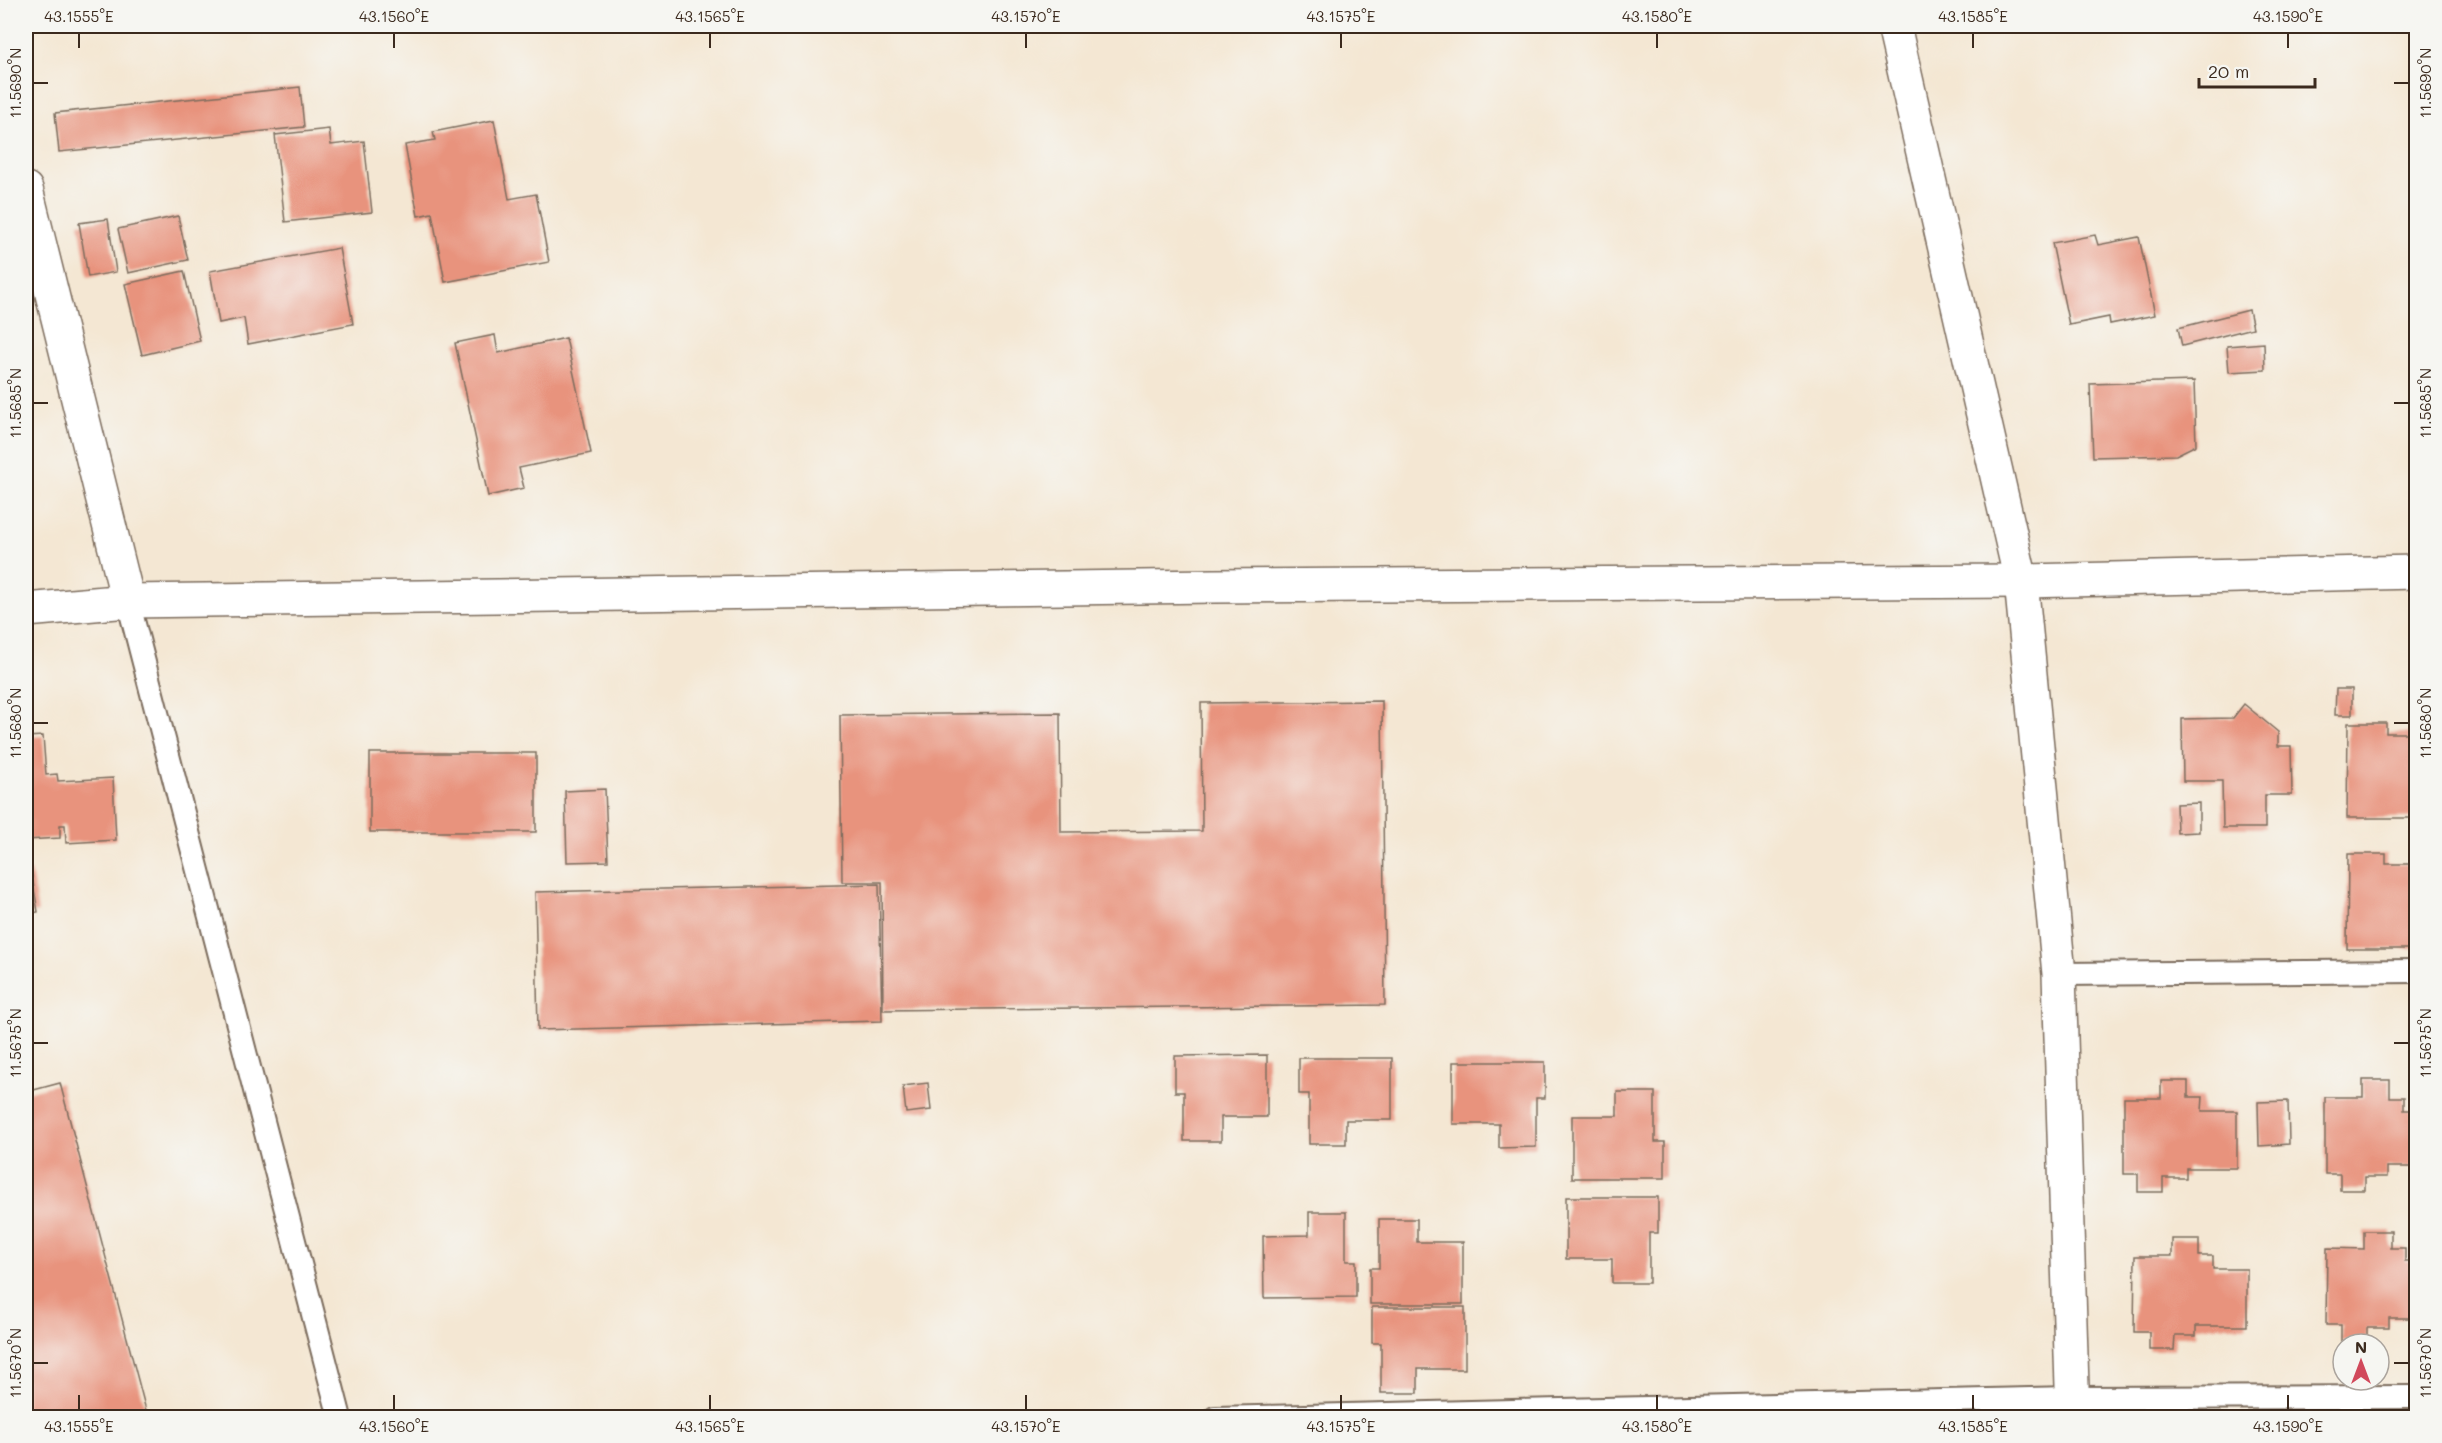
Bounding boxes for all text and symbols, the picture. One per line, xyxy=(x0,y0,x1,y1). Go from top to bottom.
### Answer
text: 43.1555°E xyxy=(44,6,114,26)
text: 43.1560°E xyxy=(359,6,429,26)
text: 43.1565°E xyxy=(675,6,745,26)
text: 43.1570°E xyxy=(991,6,1061,26)
text: 43.1575°E xyxy=(1307,6,1376,26)
text: 43.1580°E xyxy=(1622,6,1692,26)
text: 43.1585°E xyxy=(1938,6,2008,26)
text: 43.1590°E xyxy=(2253,6,2323,26)
text: 11.5690°N xyxy=(5,48,25,118)
text: 11.5690°N xyxy=(2415,48,2435,118)
scale bar xyxy=(2199,51,2314,89)
text: 20 m xyxy=(2208,59,2249,83)
text: 11.5685°N xyxy=(5,368,25,438)
text: 11.5685°N xyxy=(2415,368,2435,438)
text: 11.5680°N xyxy=(5,688,25,758)
text: 11.5680°N xyxy=(2415,688,2435,758)
text: 11.5675°N xyxy=(5,1008,25,1078)
text: 11.5675°N xyxy=(2415,1008,2435,1078)
text: 11.5670°N xyxy=(5,1328,25,1398)
text: 11.5670°N xyxy=(2415,1328,2435,1398)
north arrow xyxy=(2331,1332,2391,1392)
text: N xyxy=(2355,1336,2367,1357)
text: 43.1555°E xyxy=(44,1416,114,1436)
text: 43.1560°E xyxy=(359,1416,429,1436)
text: 43.1565°E xyxy=(675,1416,745,1436)
text: 43.1570°E xyxy=(991,1416,1061,1436)
text: 43.1575°E xyxy=(1307,1416,1376,1436)
text: 43.1580°E xyxy=(1622,1416,1692,1436)
text: 43.1585°E xyxy=(1938,1416,2008,1436)
text: 43.1590°E xyxy=(2253,1416,2323,1436)

